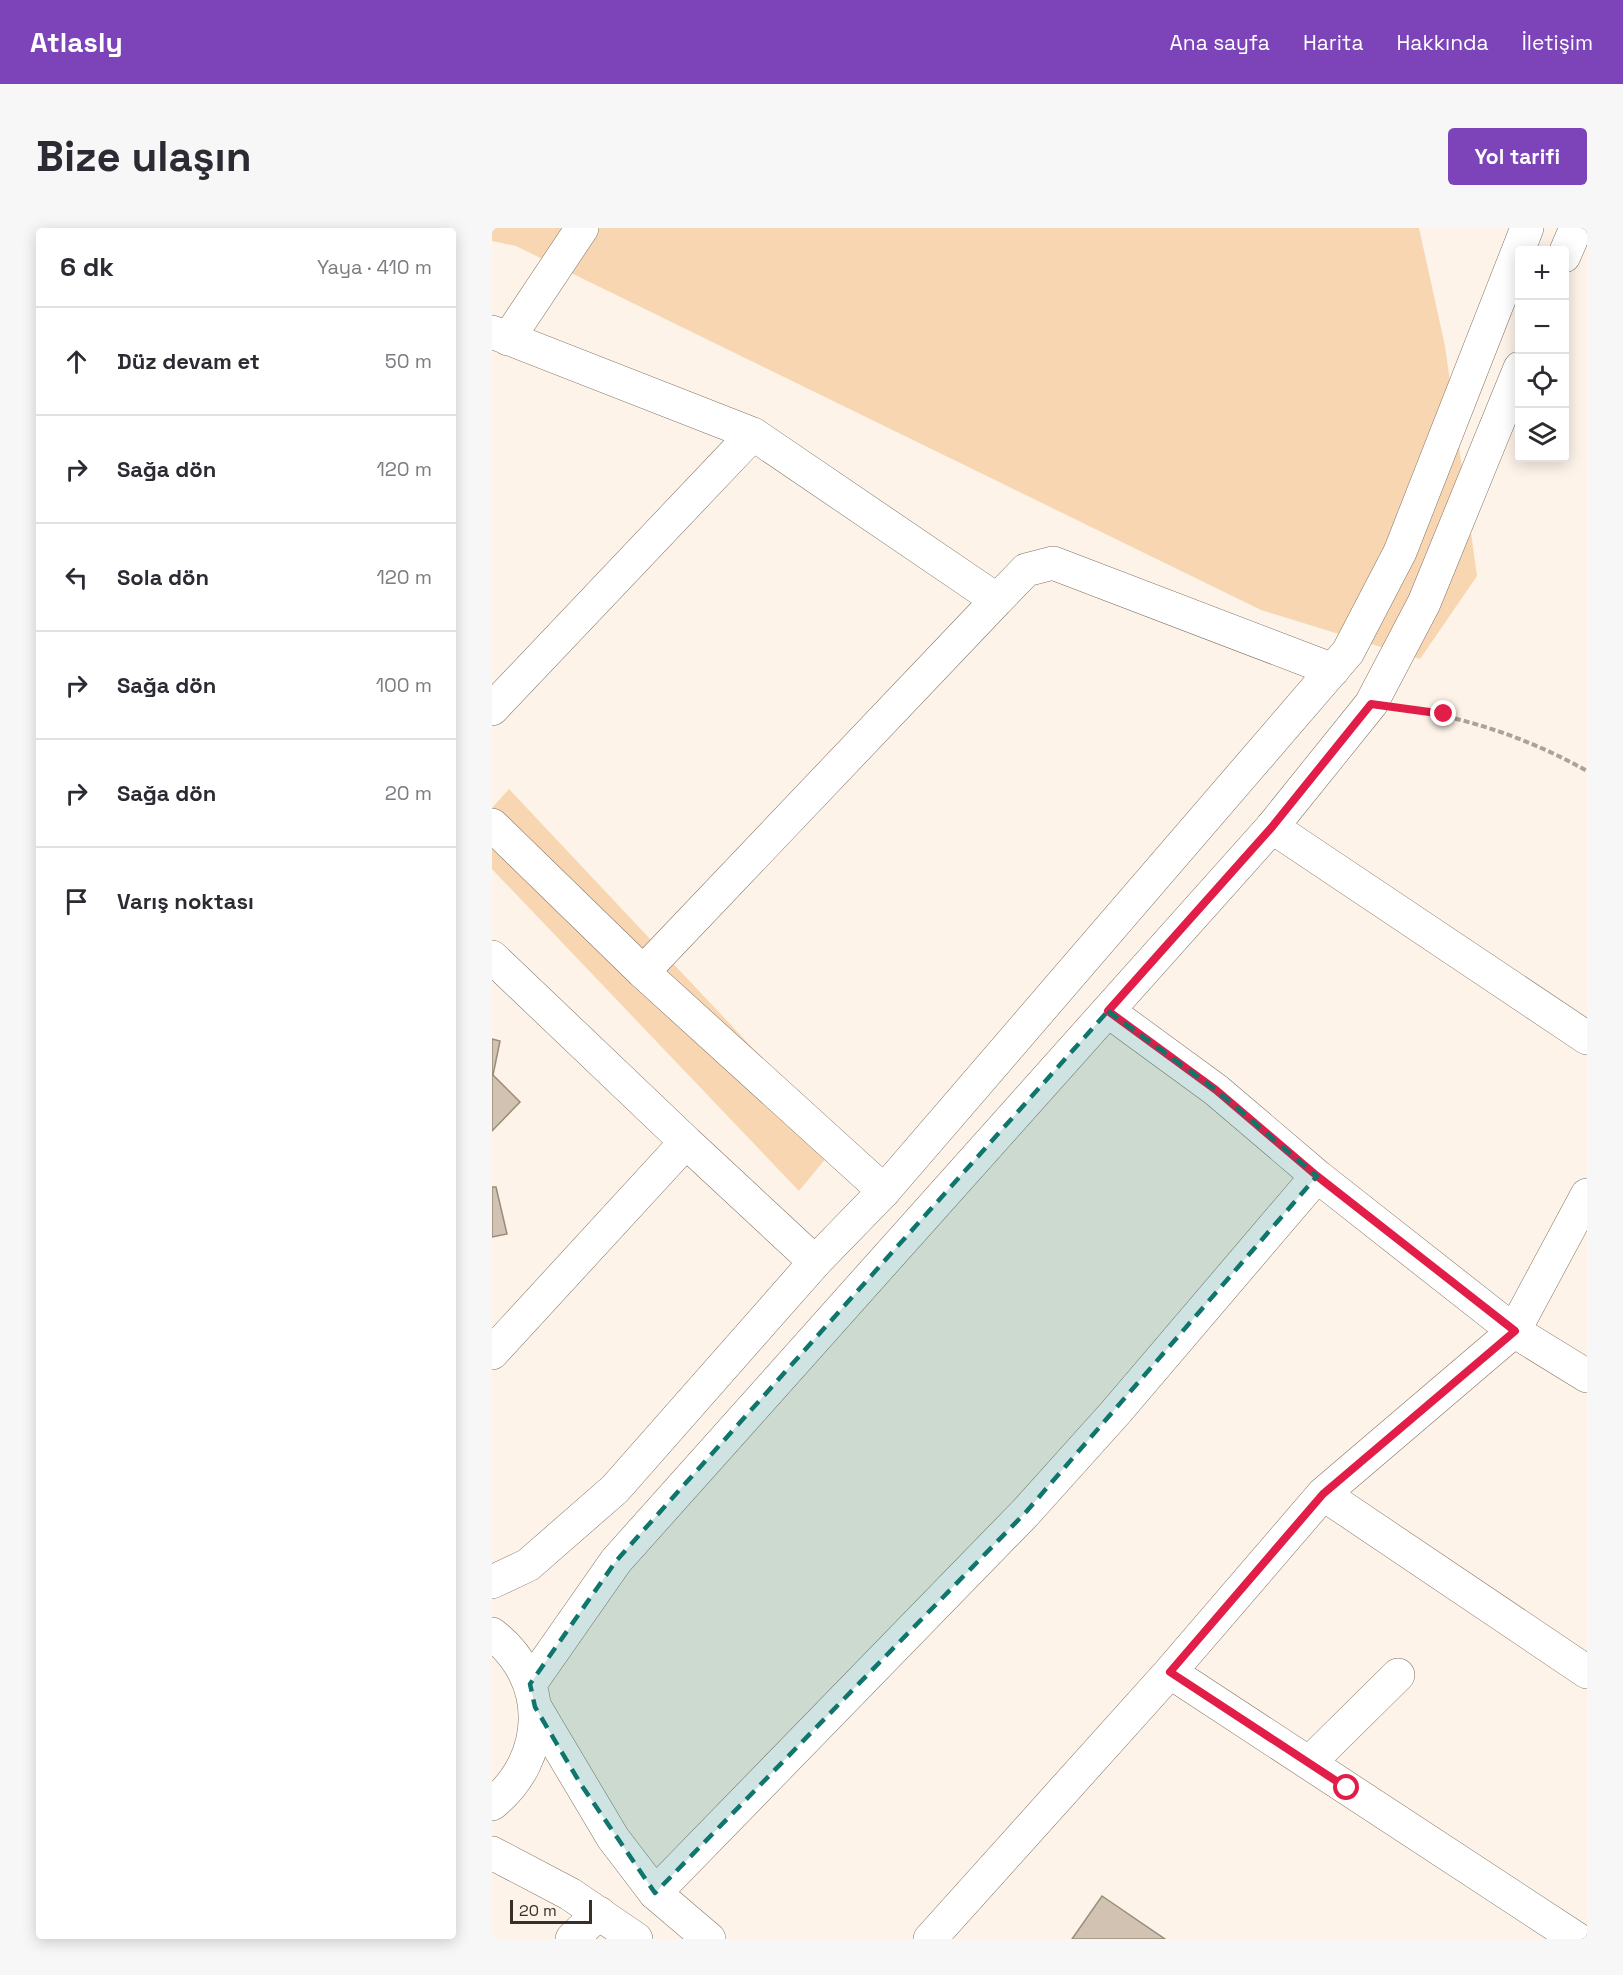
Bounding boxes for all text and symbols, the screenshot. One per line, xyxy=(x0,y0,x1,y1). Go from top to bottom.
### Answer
text: Atlasly xyxy=(30,24,123,60)
text: Ana sayfa xyxy=(1170,29,1270,56)
text: Harita xyxy=(1303,29,1364,56)
text: Hakkında xyxy=(1397,29,1489,56)
text: İletişim xyxy=(1522,29,1593,56)
button: Yol tarifi xyxy=(1448,128,1587,185)
text: Bize ulaşın xyxy=(36,130,252,183)
map controls xyxy=(1515,246,1569,462)
button: + xyxy=(1515,246,1569,300)
text: 6 dk xyxy=(60,250,114,284)
text: Yaya · 410 m xyxy=(317,254,432,280)
button: − xyxy=(1515,300,1569,354)
icon: ahead xyxy=(60,345,93,378)
text: Düz devam et xyxy=(117,347,260,375)
text: 50 m xyxy=(385,348,432,374)
button: locate xyxy=(1515,354,1569,408)
button: layers xyxy=(1515,408,1569,462)
icon: right xyxy=(60,453,93,486)
text: Sağa dön xyxy=(117,455,216,483)
text: 120 m xyxy=(376,456,432,482)
icon: left xyxy=(60,561,93,594)
text: Sola dön xyxy=(117,563,209,591)
text: 120 m xyxy=(376,564,432,590)
icon: right xyxy=(60,669,93,702)
text: Sağa dön xyxy=(117,671,216,699)
text: 100 m xyxy=(376,672,432,698)
route end xyxy=(1430,700,1456,726)
icon: right xyxy=(60,777,93,810)
text: Sağa dön xyxy=(117,779,216,807)
text: 20 m xyxy=(385,780,432,806)
icon: arrive xyxy=(60,885,93,918)
text: Varış noktası xyxy=(117,887,254,915)
route start xyxy=(1333,1774,1359,1800)
scale bar xyxy=(510,1897,592,1924)
text: 20 m xyxy=(519,1900,557,1921)

